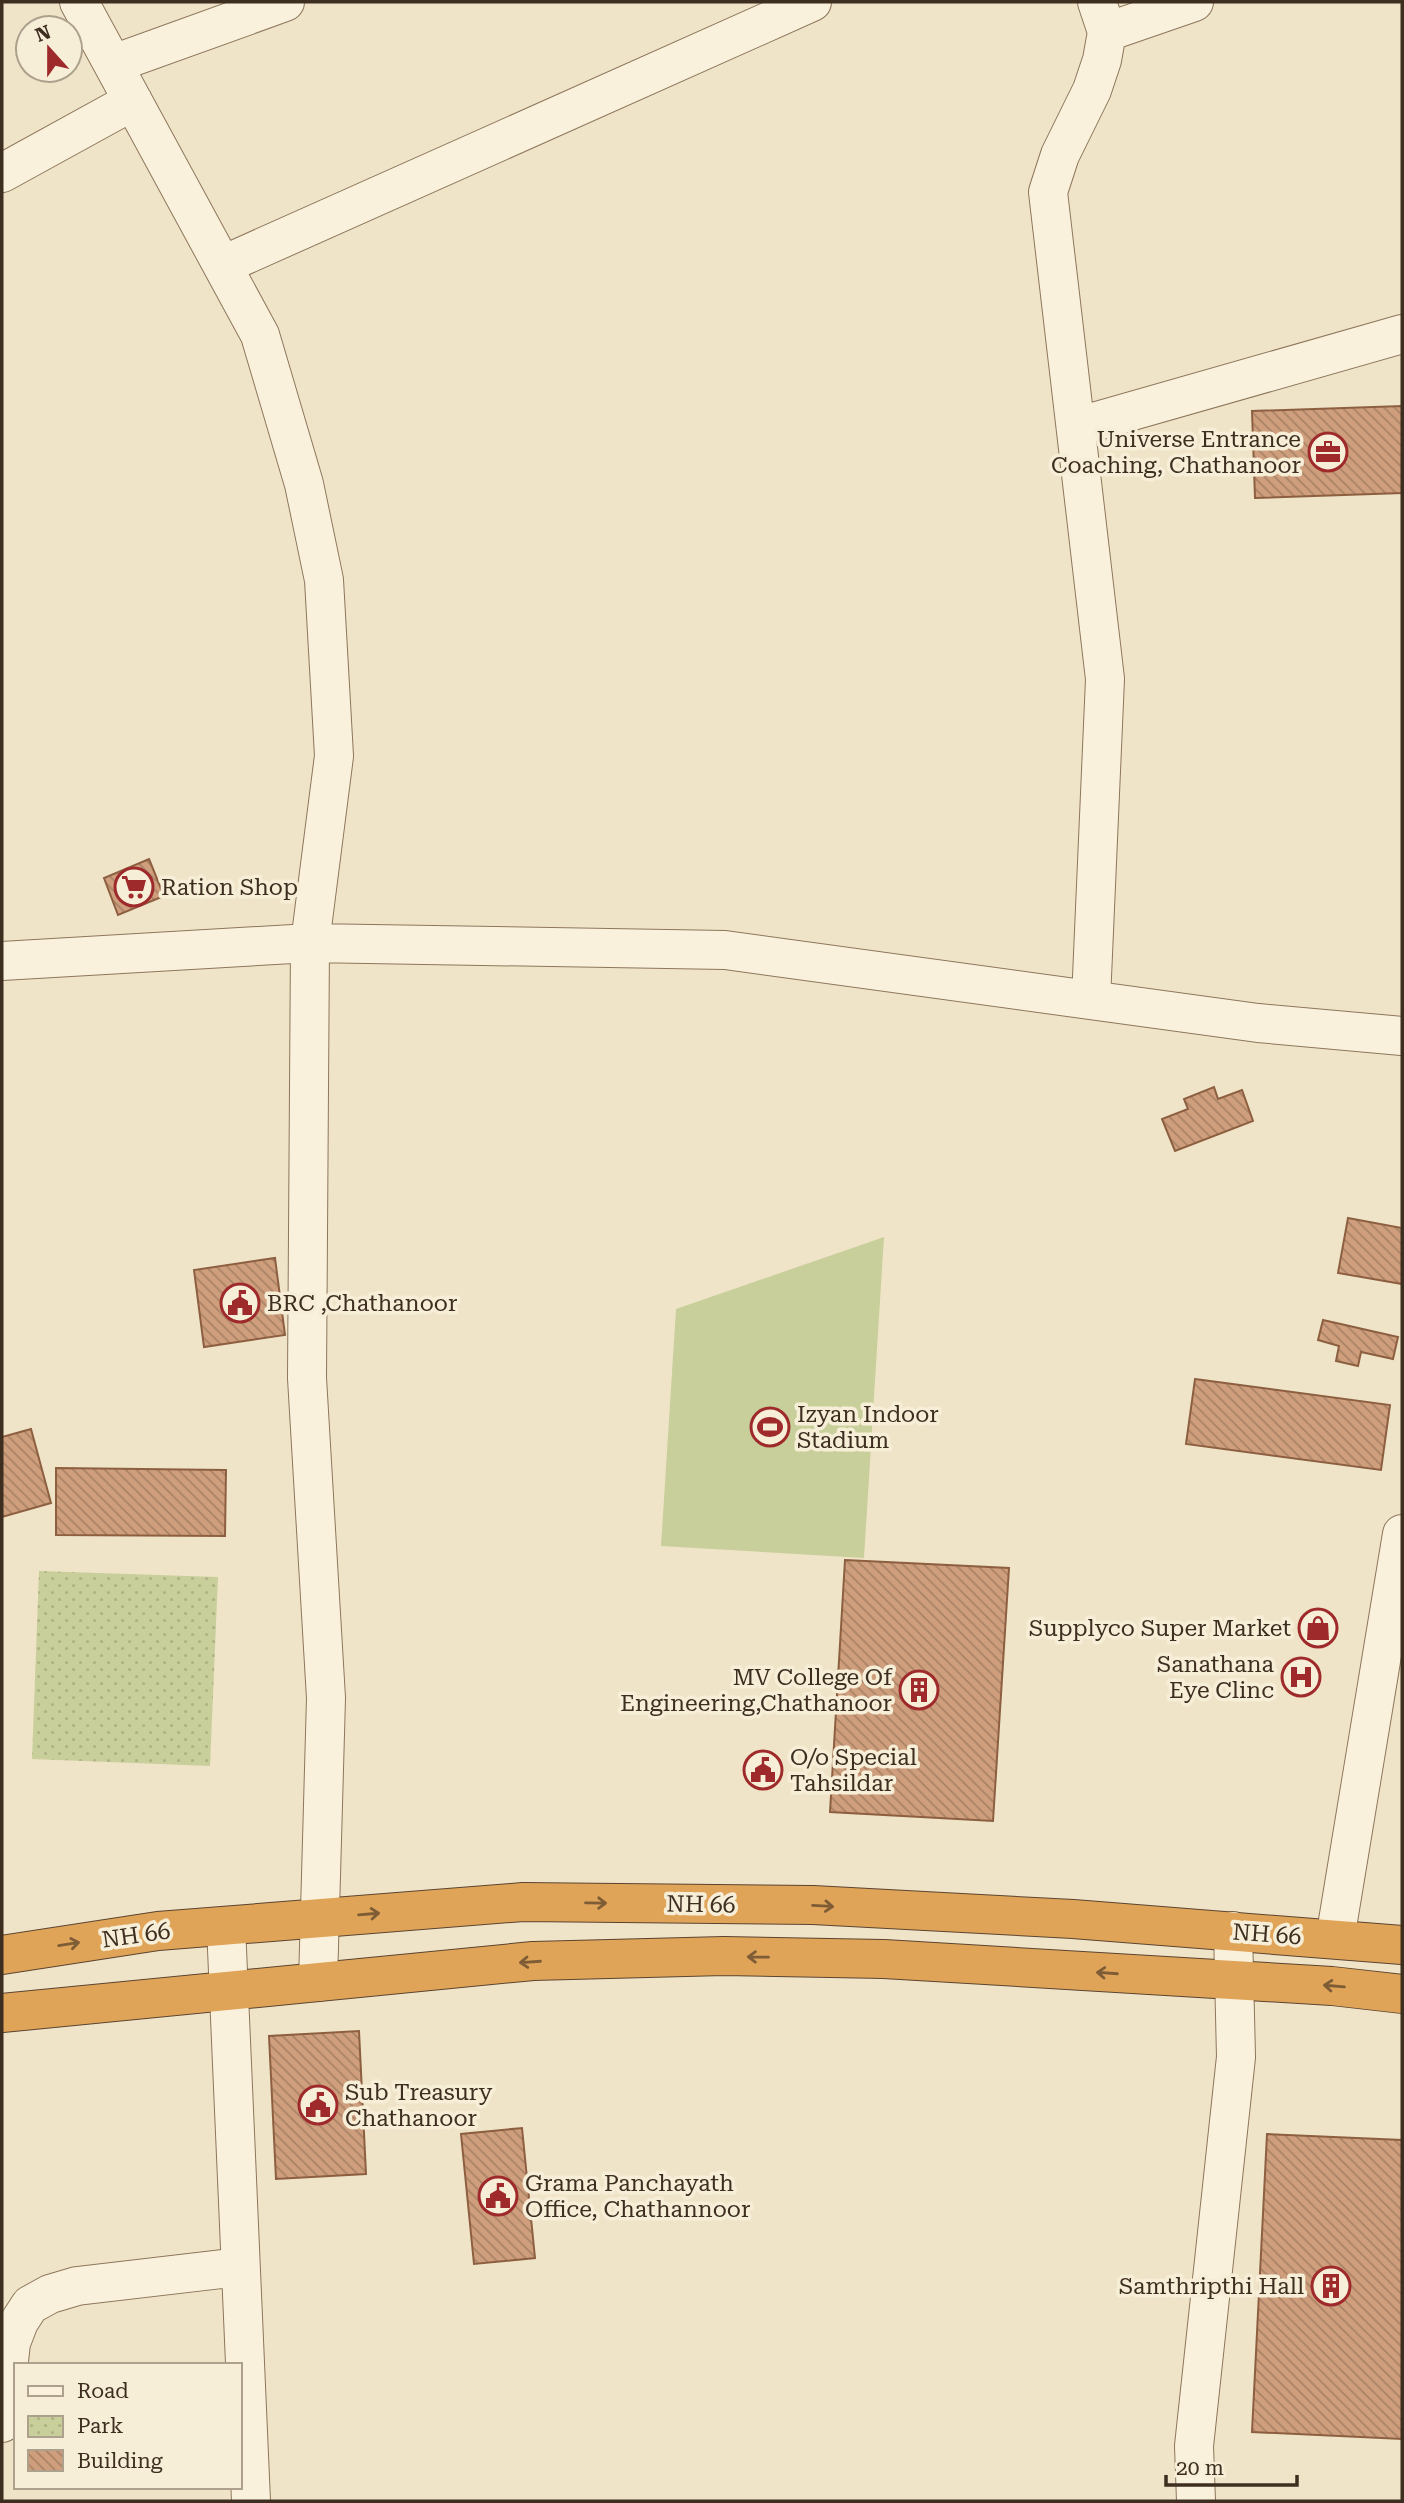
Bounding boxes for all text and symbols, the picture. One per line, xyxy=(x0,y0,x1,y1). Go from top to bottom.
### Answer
north arrow xyxy=(14,14,84,84)
text: N xyxy=(32,20,54,47)
place label: Universe Entrance Coaching, Chathanoor xyxy=(1051,426,1301,479)
office icon: Universe Entrance Coaching, Chathanoor xyxy=(1307,431,1349,473)
supermarket icon: Ration Shop xyxy=(113,866,155,908)
place label: Ration Shop xyxy=(161,874,298,901)
public building icon: BRC ,Chathanoor xyxy=(219,1282,261,1324)
place label: BRC ,Chathanoor xyxy=(267,1290,457,1317)
place label: Izyan Indoor Stadium xyxy=(797,1401,939,1454)
sports icon: Izyan Indoor Stadium xyxy=(749,1406,791,1448)
shop icon: Supplyco Super Market xyxy=(1297,1607,1339,1649)
place label: Supplyco Super Market xyxy=(1029,1615,1291,1642)
place label: Sanathana Eye Clinc xyxy=(1157,1651,1275,1704)
hospital icon: Sanathana Eye Clinc xyxy=(1280,1656,1322,1698)
place label: MV College Of Engineering,Chathanoor xyxy=(620,1664,893,1717)
building icon: MV College Of Engineering,Chathanoor xyxy=(898,1669,940,1711)
place label: O/o Special Tahsildar xyxy=(790,1744,917,1797)
public building icon: O/o Special Tahsildar xyxy=(742,1749,784,1791)
street label: NH 66 xyxy=(666,1890,736,1919)
one-way arrow xyxy=(584,1896,607,1910)
one-way arrow xyxy=(811,1899,834,1912)
one-way arrow xyxy=(357,1907,379,1920)
street label: NH 66 xyxy=(100,1917,172,1954)
street label: NH 66 xyxy=(1232,1919,1303,1950)
one-way arrow xyxy=(57,1937,80,1950)
one-way arrow xyxy=(747,1950,770,1964)
one-way arrow xyxy=(520,1956,542,1969)
one-way arrow xyxy=(1097,1966,1119,1979)
one-way arrow xyxy=(1324,1979,1346,1992)
place label: Sub Treasury Chathanoor xyxy=(345,2079,493,2132)
public building icon: Sub Treasury Chathanoor xyxy=(297,2084,339,2126)
place label: Grama Panchayath Office, Chathannoor xyxy=(525,2170,750,2223)
public building icon: Grama Panchayath Office, Chathannoor xyxy=(477,2175,519,2217)
building icon: Samthripthi Hall xyxy=(1310,2265,1352,2307)
place label: Samthripthi Hall xyxy=(1119,2273,1304,2300)
legend xyxy=(14,2363,242,2489)
text: Road xyxy=(77,2379,129,2403)
text: Park xyxy=(77,2414,123,2438)
scale bar xyxy=(1166,2444,1297,2488)
text: Building xyxy=(77,2449,163,2473)
text: 20 m xyxy=(1176,2456,1224,2480)

